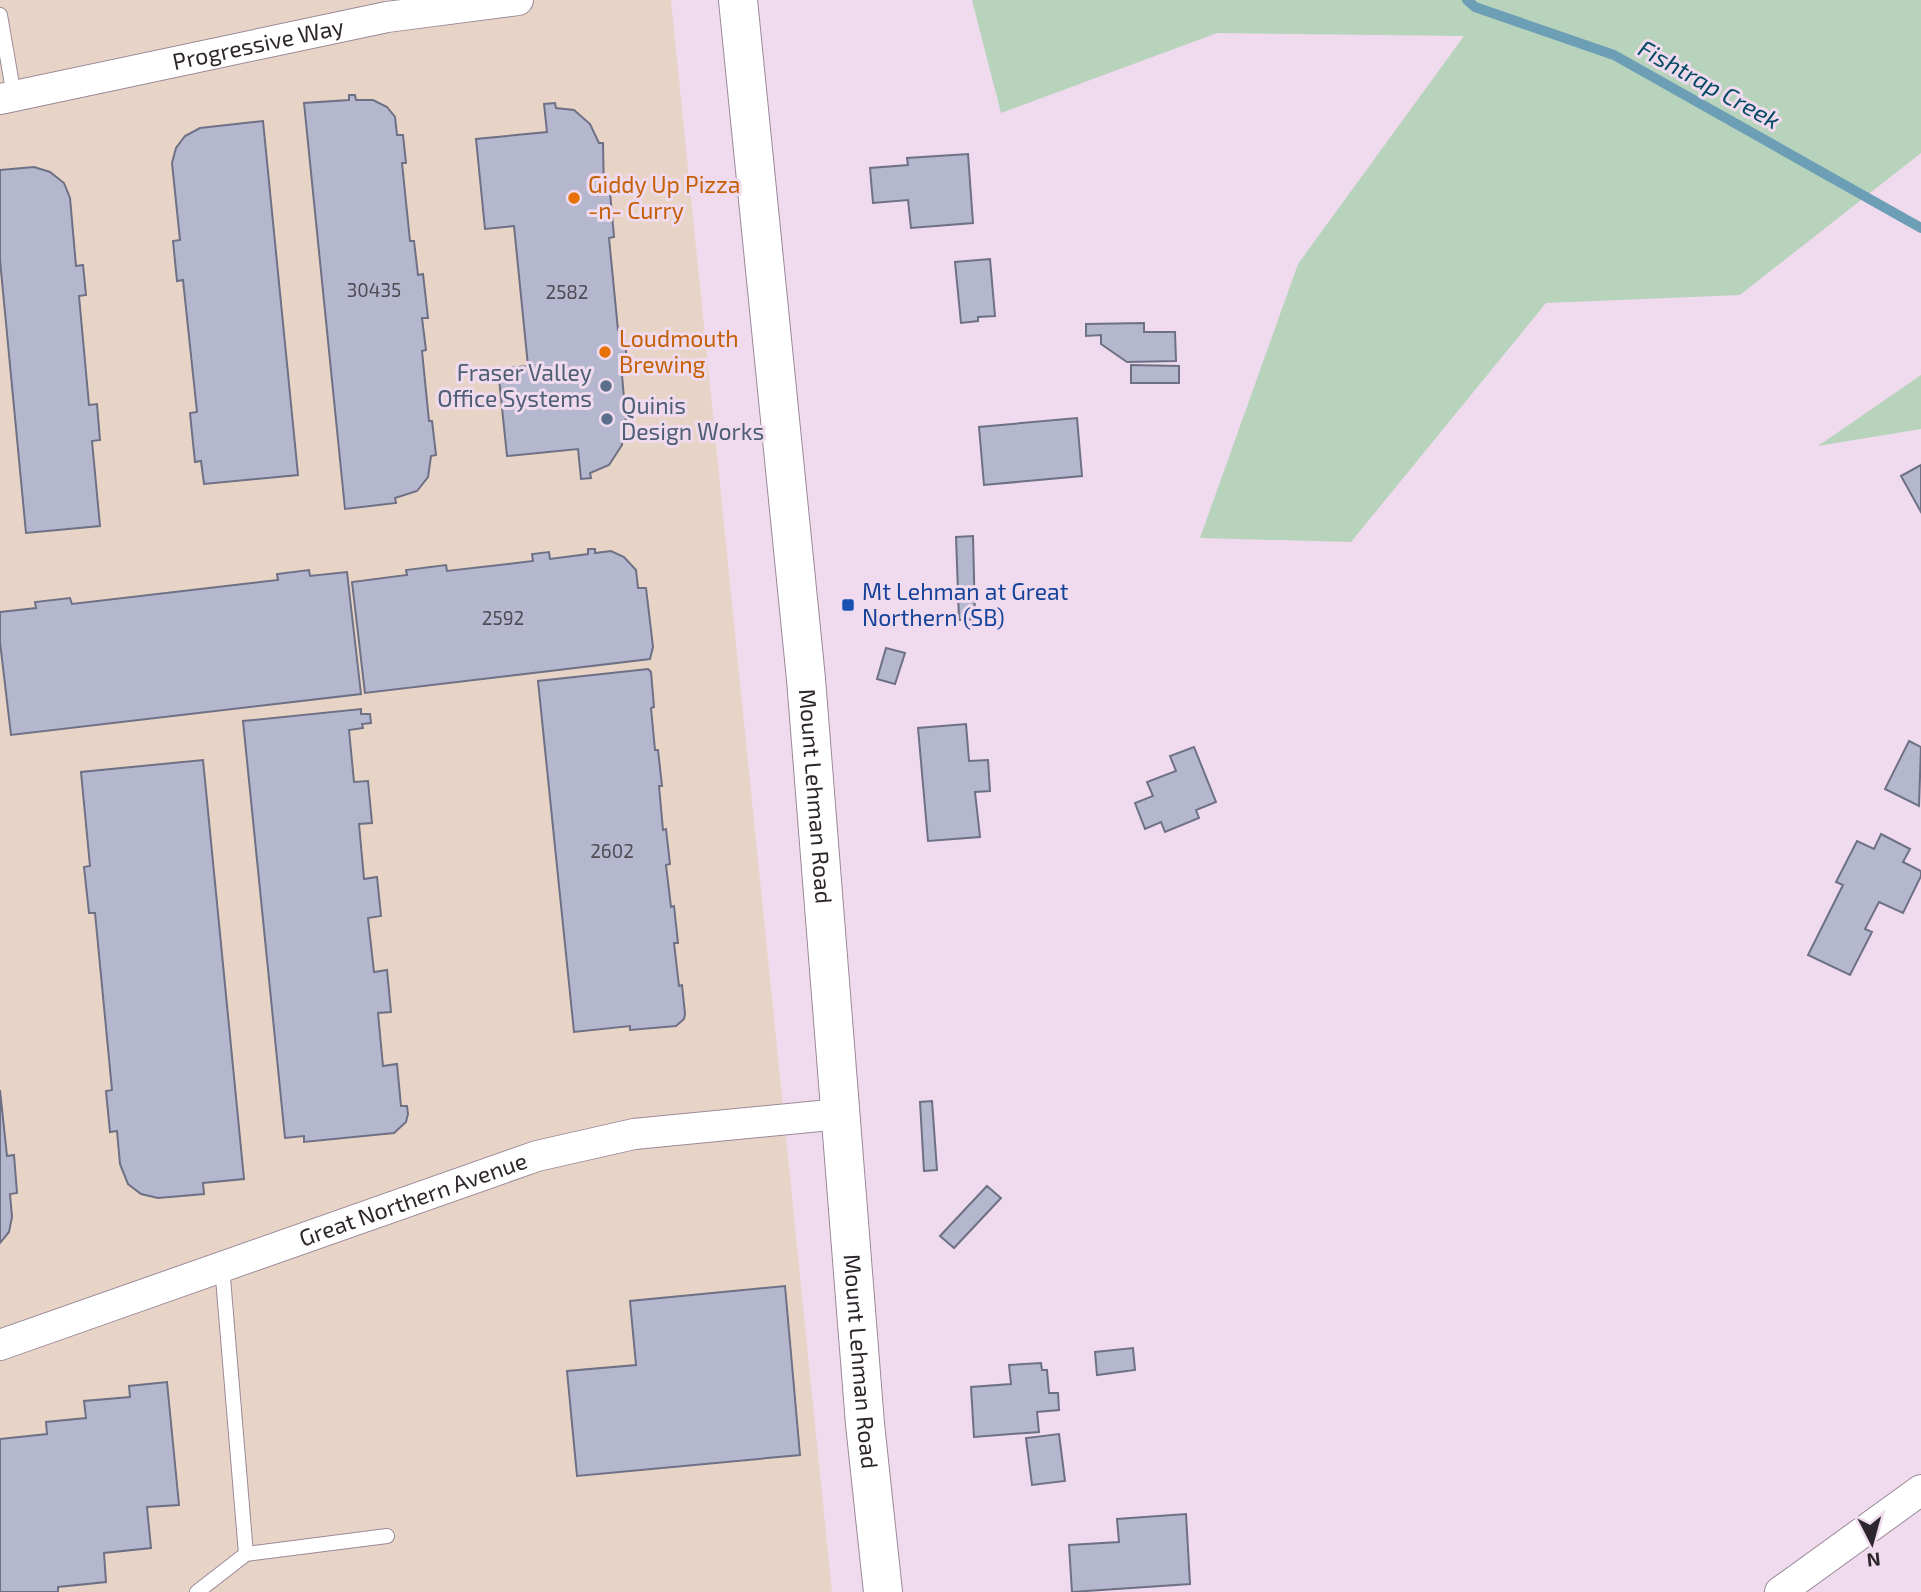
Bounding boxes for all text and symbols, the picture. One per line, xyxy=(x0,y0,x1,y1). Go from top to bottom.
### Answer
street label: Progressive Way xyxy=(170,12,346,75)
water label: Fishtrap Creek xyxy=(1634,33,1786,134)
place label: Giddy Up Pizza -n- Curry xyxy=(588,170,740,224)
marker: Giddy Up Pizza -n- Curry xyxy=(566,190,582,206)
house number: 30435 xyxy=(347,278,401,301)
house number: 2582 xyxy=(545,280,589,303)
place label: Loudmouth Brewing xyxy=(619,324,739,378)
marker: Loudmouth Brewing xyxy=(597,344,613,360)
place label: Fraser Valley Office Systems xyxy=(437,358,592,412)
marker: Fraser Valley Office Systems xyxy=(598,378,614,394)
place label: Quinis Design Works xyxy=(621,391,764,445)
marker: Quinis Design Works xyxy=(599,411,615,427)
place label: Mt Lehman at Great Northern (SB) xyxy=(862,577,1069,631)
marker: Mt Lehman at Great Northern (SB) xyxy=(840,597,856,613)
house number: 2592 xyxy=(482,606,524,629)
street label: Mount Lehman Road xyxy=(794,688,839,905)
house number: 2602 xyxy=(590,839,634,862)
street label: Great Northern Avenue xyxy=(295,1146,531,1252)
street label: Mount Lehman Road xyxy=(839,1253,885,1470)
north arrow xyxy=(1837,1508,1907,1578)
text: N xyxy=(1866,1548,1882,1573)

